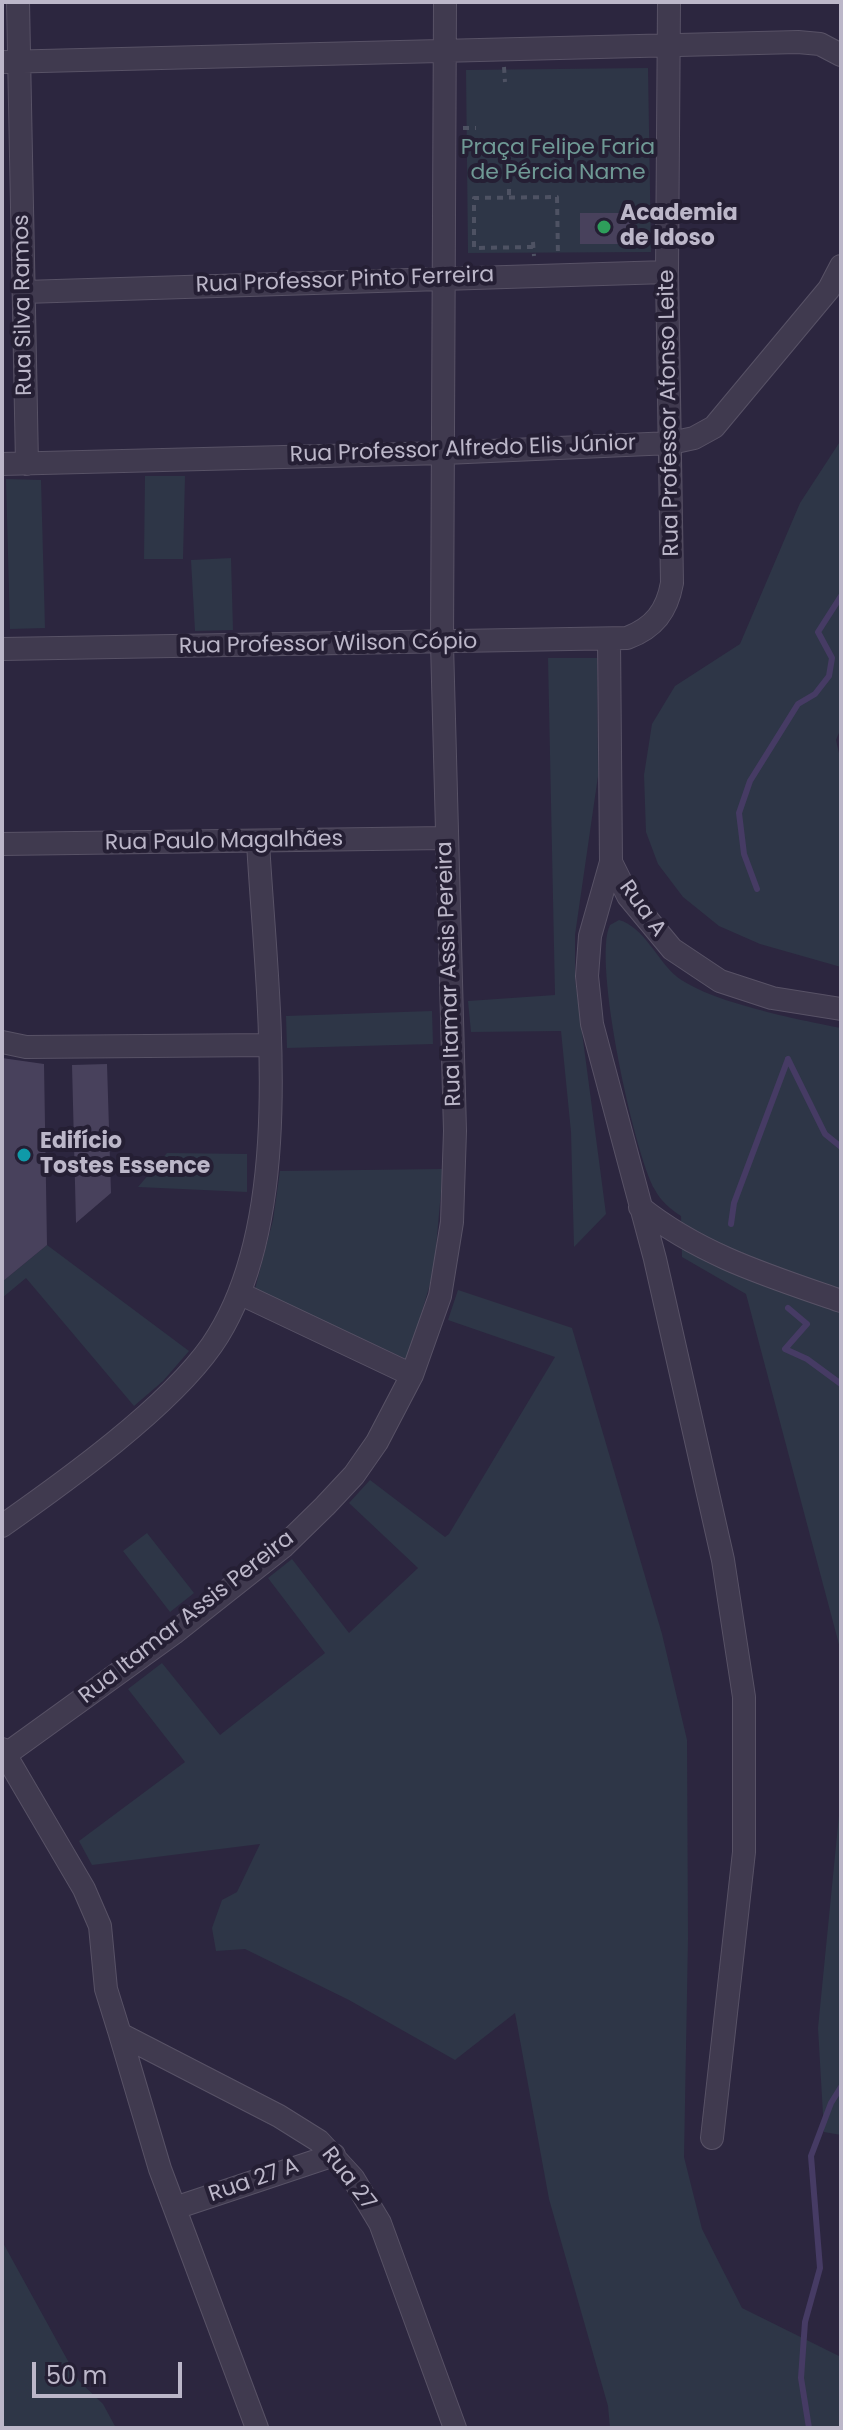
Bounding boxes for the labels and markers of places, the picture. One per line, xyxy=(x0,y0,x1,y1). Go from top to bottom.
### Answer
place label: Academia de Idoso xyxy=(620,201,738,252)
marker: Academia de Idoso xyxy=(595,218,613,236)
place label: Edifício Tostes Essence xyxy=(40,1129,210,1180)
marker: Edifício Tostes Essence xyxy=(15,1146,33,1164)

